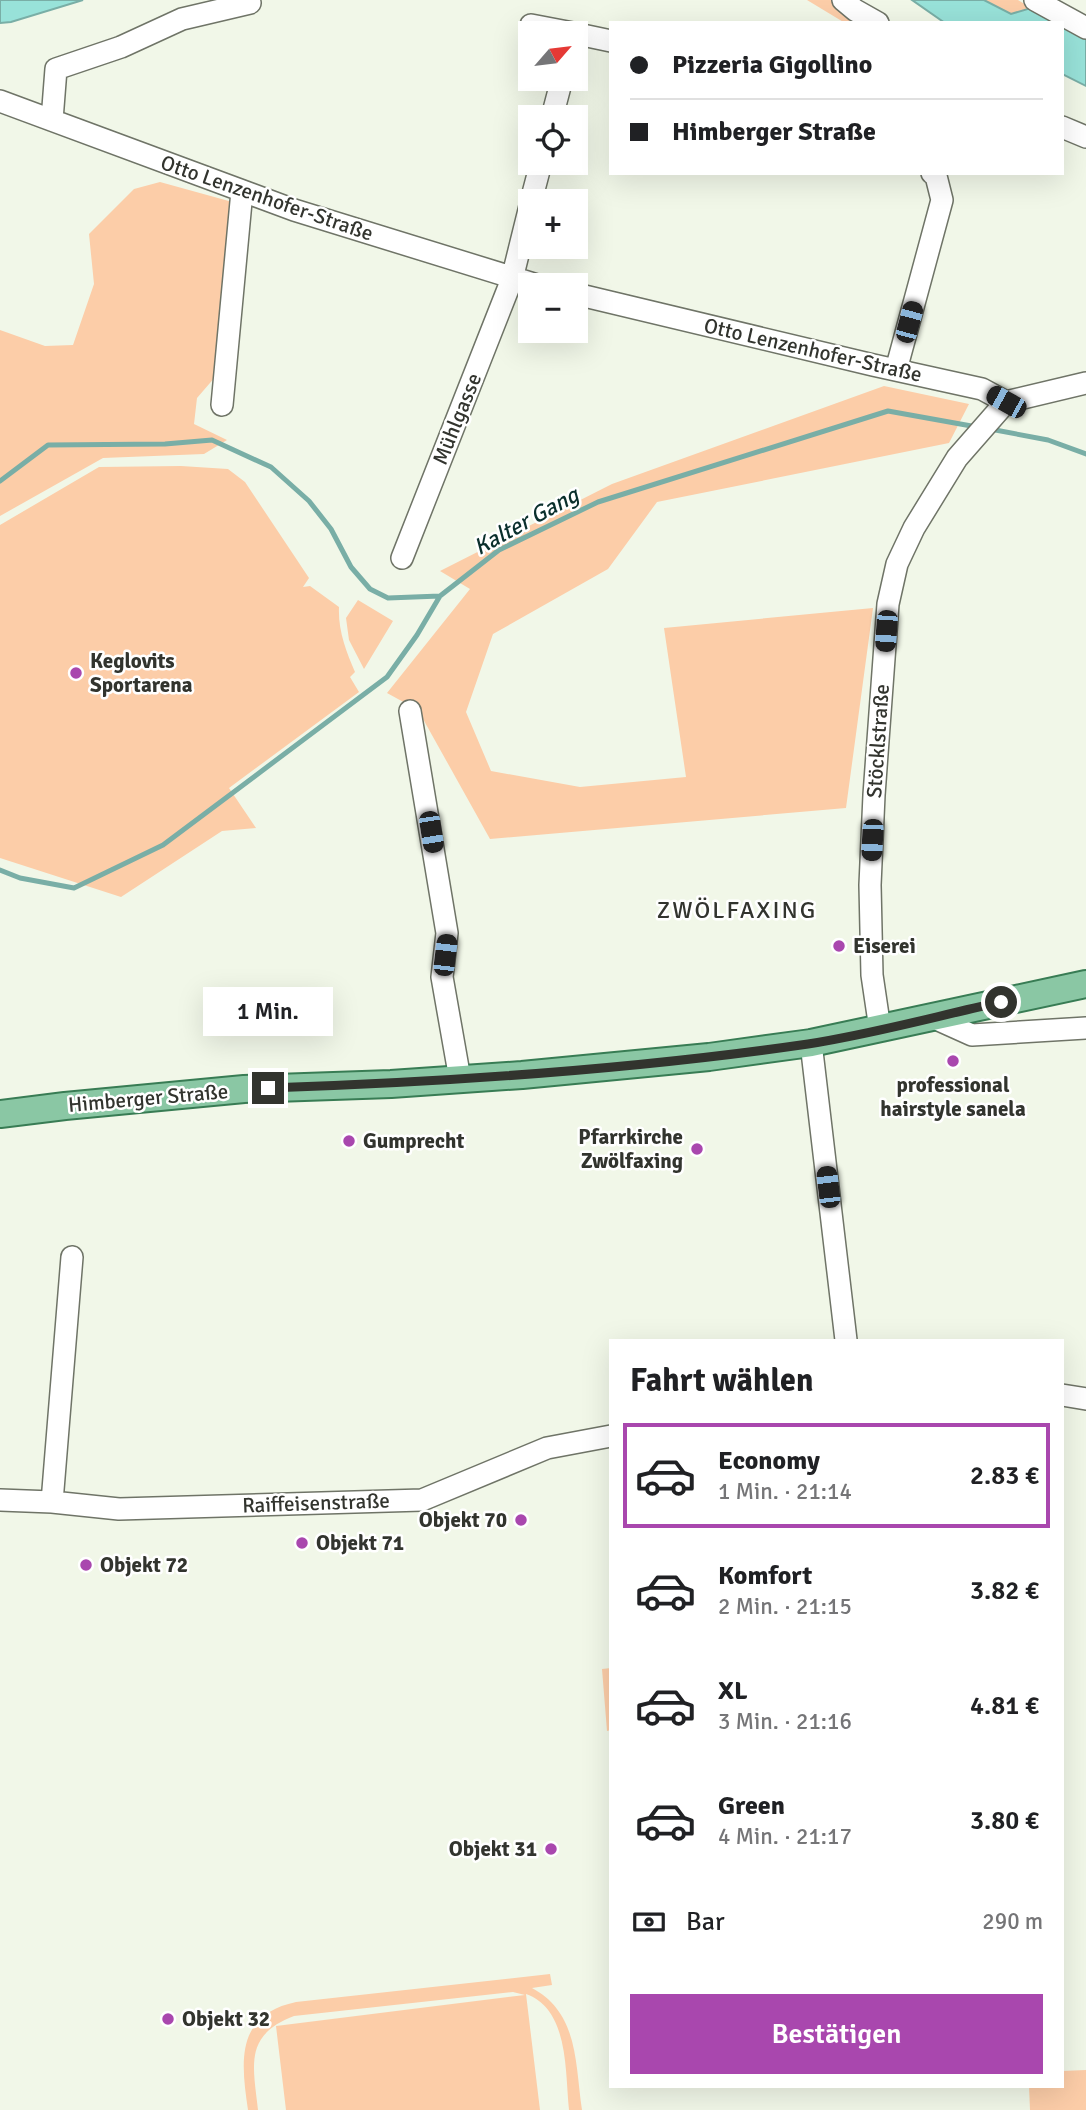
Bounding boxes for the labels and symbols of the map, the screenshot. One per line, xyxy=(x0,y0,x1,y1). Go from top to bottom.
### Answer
north arrow xyxy=(518,21,588,91)
street label: Otto Lenzenhofer-Straße xyxy=(157,149,377,247)
car xyxy=(894,299,925,345)
street label: Otto Lenzenhofer-Straße xyxy=(702,312,924,388)
street label: Mühlgasse xyxy=(427,369,487,469)
car xyxy=(983,383,1030,421)
water label: Kalter Gang xyxy=(468,479,585,562)
car xyxy=(875,609,898,653)
place label: Keglovits Sportarena xyxy=(90,648,193,698)
marker: Keglovits Sportarena xyxy=(68,665,84,681)
street label: Stöcklstraße xyxy=(861,683,895,799)
car xyxy=(418,810,445,854)
car xyxy=(861,818,884,862)
district label: ZWÖLFAXING xyxy=(657,895,817,925)
car xyxy=(433,933,458,977)
place label: Eiserei xyxy=(853,933,916,959)
marker: Eiserei xyxy=(831,938,847,954)
callout: 1 Min. xyxy=(203,986,333,1036)
route start xyxy=(985,986,1017,1018)
marker: professional hairstyle sanela xyxy=(945,1053,961,1069)
route end xyxy=(252,1072,284,1104)
place label: professional hairstyle sanela xyxy=(880,1072,1026,1122)
street label: Himberger Straße xyxy=(67,1078,229,1118)
place label: Pfarrkirche Zwölfaxing xyxy=(578,1124,683,1174)
place label: Gumprecht xyxy=(363,1128,464,1154)
marker: Gumprecht xyxy=(341,1133,357,1149)
marker: Pfarrkirche Zwölfaxing xyxy=(689,1141,705,1157)
car xyxy=(816,1165,841,1209)
street label: Raiffeisenstraße xyxy=(242,1487,390,1519)
place label: Objekt 70 xyxy=(419,1507,507,1533)
marker: Objekt 70 xyxy=(513,1512,529,1528)
place label: Objekt 71 xyxy=(316,1530,404,1556)
marker: Objekt 71 xyxy=(294,1535,310,1551)
place label: Objekt 72 xyxy=(100,1552,188,1578)
marker: Objekt 72 xyxy=(78,1557,94,1573)
place label: Objekt 31 xyxy=(449,1836,537,1862)
marker: Objekt 31 xyxy=(543,1841,559,1857)
place label: Objekt 32 xyxy=(182,2006,270,2032)
marker: Objekt 32 xyxy=(160,2011,176,2027)

